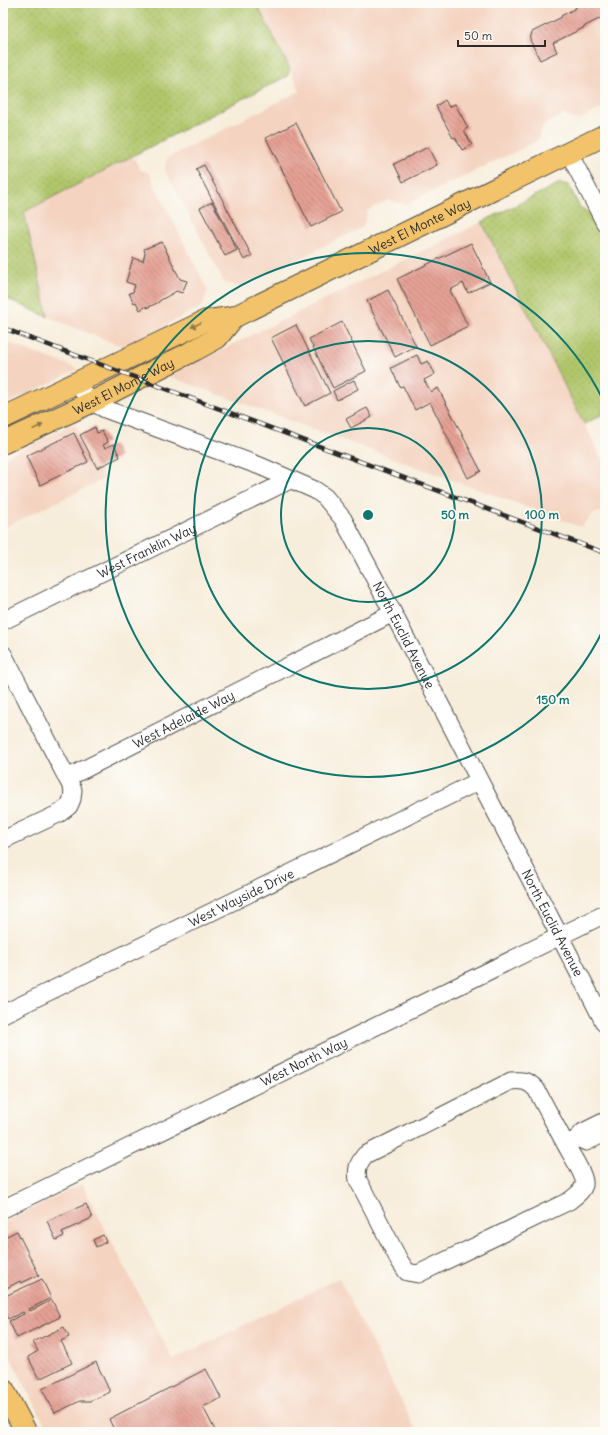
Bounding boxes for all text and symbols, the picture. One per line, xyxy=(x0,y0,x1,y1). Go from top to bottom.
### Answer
scale bar xyxy=(458,22,545,48)
text: 50 m xyxy=(464,28,493,43)
street label: West El Monte Way xyxy=(366,194,473,259)
one-way arrow xyxy=(191,322,202,328)
street label: West El Monte Way xyxy=(70,354,177,419)
one-way arrow xyxy=(33,424,44,430)
text: 50 m xyxy=(441,507,470,522)
text: 100 m xyxy=(525,507,559,522)
centre of rings xyxy=(361,508,375,522)
street label: West Franklin Way xyxy=(95,519,199,582)
street label: North Euclid Avenue xyxy=(369,579,438,691)
street label: West Adelaide Way xyxy=(130,687,237,752)
text: 150 m xyxy=(537,692,570,707)
street label: West Wayside Drive xyxy=(186,865,297,931)
street label: North Euclid Avenue xyxy=(518,866,587,979)
street label: West North Way xyxy=(258,1034,350,1090)

